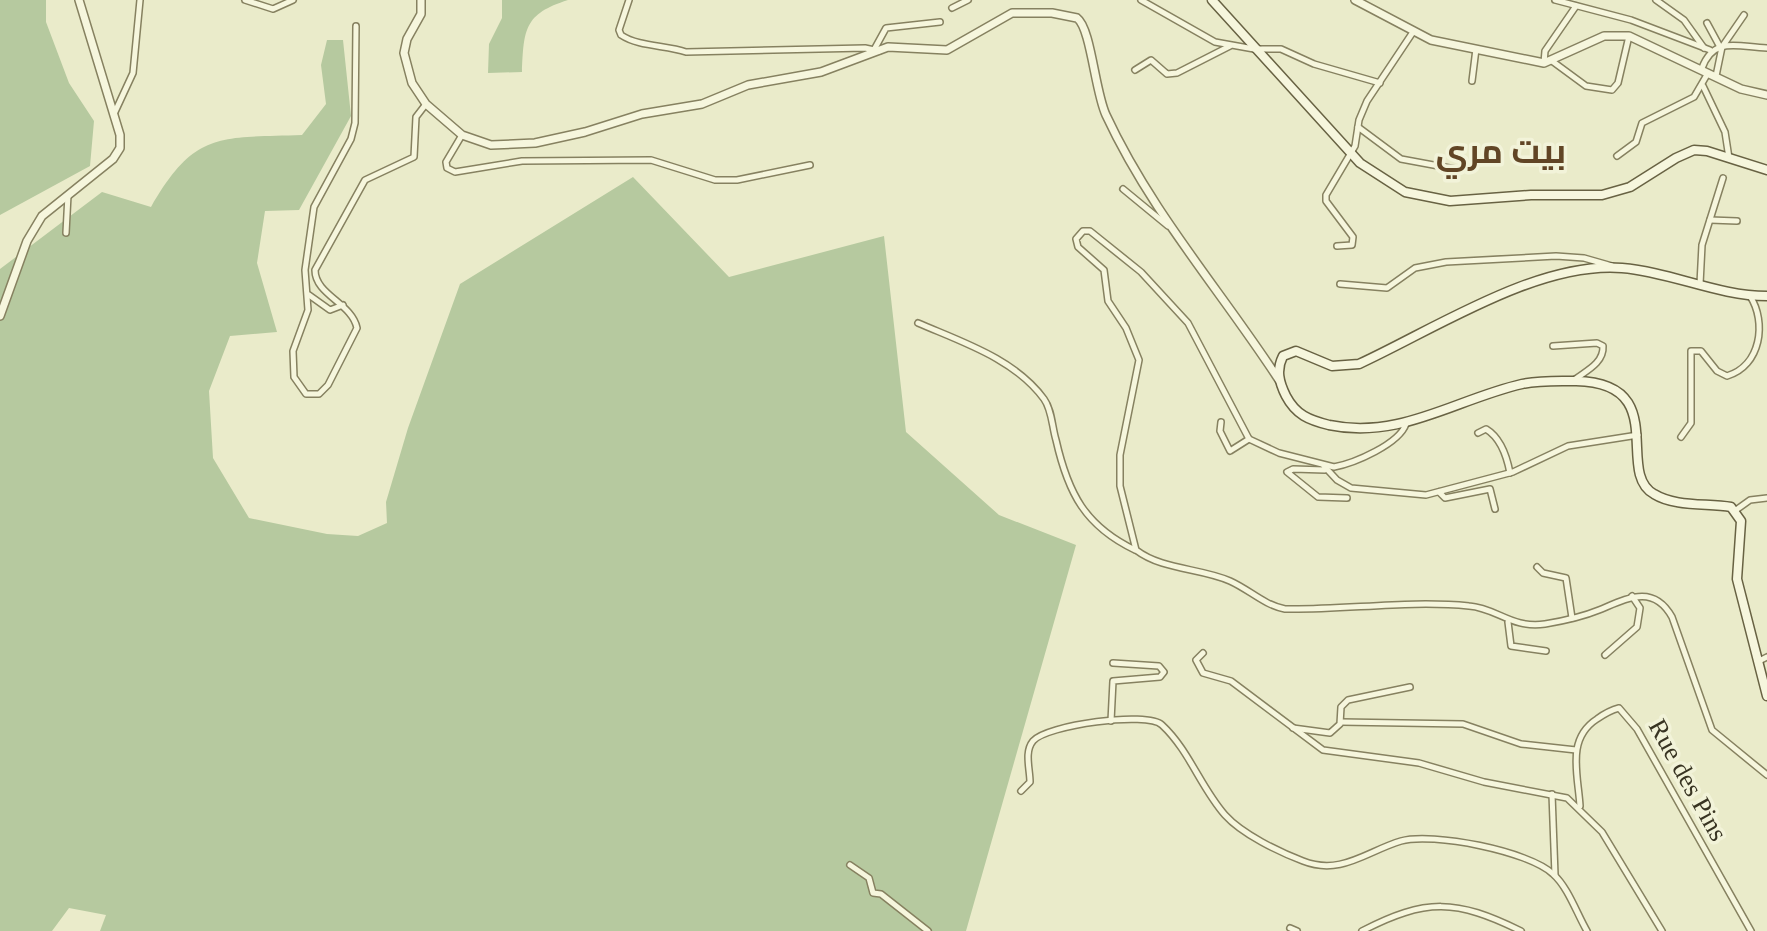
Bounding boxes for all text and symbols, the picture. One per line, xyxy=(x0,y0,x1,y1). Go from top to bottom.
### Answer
district label: بيت مري xyxy=(1436,133,1566,179)
street label: Rue des Pins xyxy=(1643,714,1733,846)

